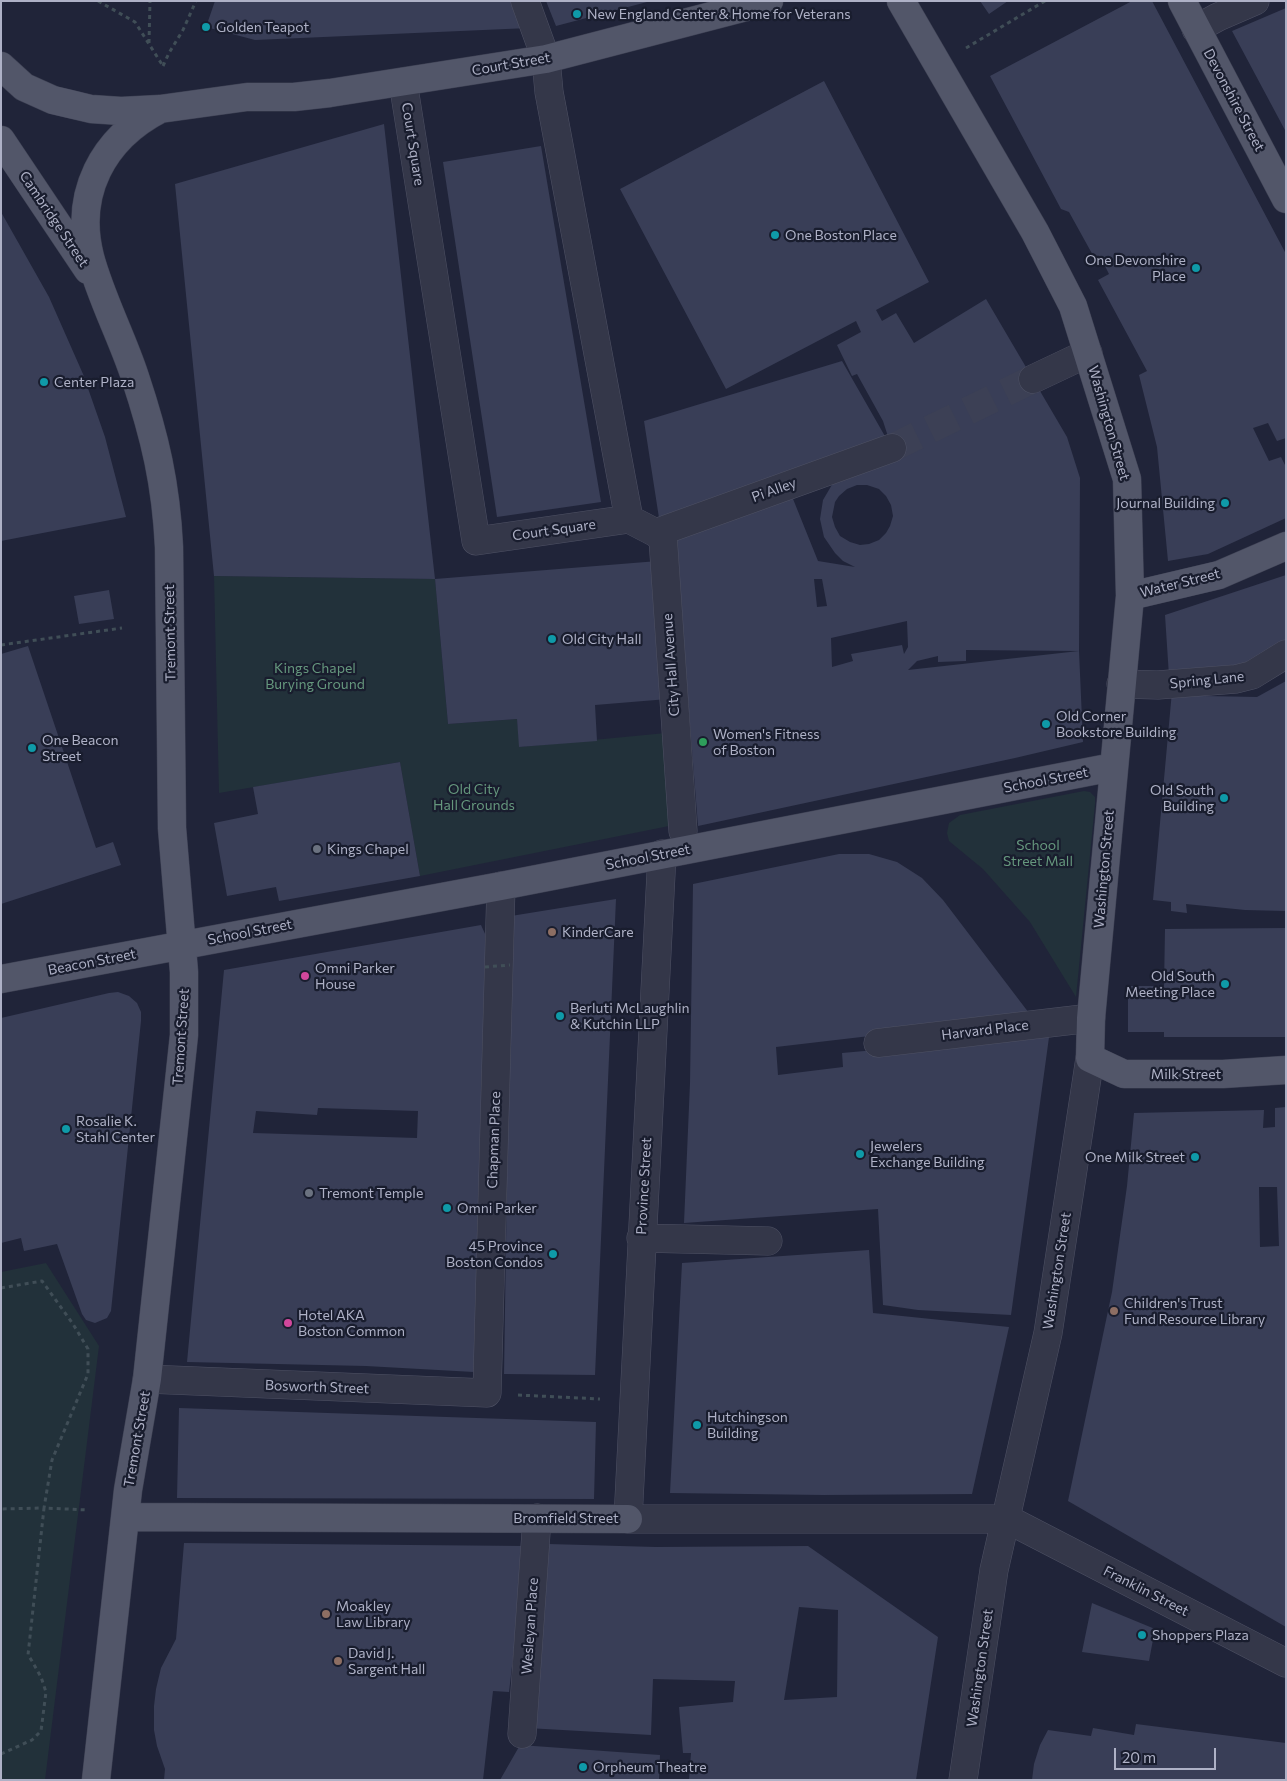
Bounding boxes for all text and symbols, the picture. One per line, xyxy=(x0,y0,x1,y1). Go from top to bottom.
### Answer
place label: New England Center & Home for Veterans xyxy=(587,6,851,22)
marker: New England Center & Home for Veterans xyxy=(571,8,583,20)
place label: Golden Teapot xyxy=(216,19,309,35)
marker: Golden Teapot xyxy=(200,21,212,33)
street label: Devonshire Street xyxy=(1200,46,1268,154)
street label: Court Street xyxy=(470,49,552,79)
street label: Court Square xyxy=(398,101,428,187)
street label: Cambridge Street xyxy=(16,168,92,270)
place label: One Boston Place xyxy=(785,227,897,243)
marker: One Boston Place xyxy=(769,229,781,241)
place label: One Devonshire Place xyxy=(1085,252,1186,284)
marker: One Devonshire Place xyxy=(1190,262,1202,274)
street label: Washington Street xyxy=(1085,364,1133,482)
place label: Center Plaza xyxy=(54,374,134,390)
marker: Center Plaza xyxy=(38,376,50,388)
street label: Pi Alley xyxy=(749,474,799,506)
place label: Journal Building xyxy=(1116,495,1215,511)
marker: Journal Building xyxy=(1219,497,1231,509)
street label: Court Square xyxy=(511,516,597,544)
street label: Water Street xyxy=(1138,565,1222,601)
street label: Tremont Street xyxy=(161,584,179,682)
street label: City Hall Avenue xyxy=(659,613,683,717)
place label: Old City Hall xyxy=(562,631,642,647)
marker: Old City Hall xyxy=(546,633,558,645)
park label: Kings Chapel Burying Ground xyxy=(265,660,365,692)
street label: Spring Lane xyxy=(1169,668,1245,692)
place label: Old Corner Bookstore Building xyxy=(1056,708,1176,740)
marker: Old Corner Bookstore Building xyxy=(1040,718,1052,730)
place label: Women's Fitness of Boston xyxy=(713,726,820,759)
place label: One Beacon Street xyxy=(42,732,119,764)
marker: Women's Fitness of Boston xyxy=(697,736,709,748)
marker: One Beacon Street xyxy=(26,742,38,754)
street label: School Street xyxy=(1002,764,1090,796)
park label: Old City Hall Grounds xyxy=(433,781,515,814)
place label: Old South Building xyxy=(1150,782,1214,814)
marker: Old South Building xyxy=(1218,792,1230,804)
street label: Washington Street xyxy=(1090,809,1118,929)
park label: School Street Mall xyxy=(1003,837,1073,870)
place label: Kings Chapel xyxy=(327,841,409,857)
street label: School Street xyxy=(604,841,692,873)
marker: Kings Chapel xyxy=(311,843,323,855)
street label: School Street xyxy=(206,916,294,948)
place label: KinderCare xyxy=(562,924,634,940)
marker: KinderCare xyxy=(546,926,558,938)
street label: Beacon Street xyxy=(47,945,137,979)
place label: Omni Parker House xyxy=(315,960,395,992)
place label: Old South Meeting Place xyxy=(1125,968,1215,1000)
marker: Omni Parker House xyxy=(299,970,311,982)
marker: Old South Meeting Place xyxy=(1219,978,1231,990)
street label: Tremont Street xyxy=(169,988,193,1086)
place label: Berluti McLaughlin & Kutchin LLP xyxy=(570,1000,690,1032)
marker: Berluti McLaughlin & Kutchin LLP xyxy=(554,1010,566,1022)
street label: Harvard Place xyxy=(940,1016,1030,1044)
street label: Milk Street xyxy=(1151,1066,1221,1082)
street label: Chapman Place xyxy=(484,1091,504,1189)
place label: Rosalie K. Stahl Center xyxy=(76,1113,155,1146)
marker: Rosalie K. Stahl Center xyxy=(60,1123,72,1135)
street label: Province Street xyxy=(633,1137,655,1235)
place label: Jewelers Exchange Building xyxy=(870,1138,985,1170)
marker: Jewelers Exchange Building xyxy=(854,1148,866,1160)
place label: One Milk Street xyxy=(1085,1149,1185,1165)
marker: One Milk Street xyxy=(1189,1151,1201,1163)
place label: Tremont Temple xyxy=(319,1185,423,1201)
marker: Tremont Temple xyxy=(303,1187,315,1199)
place label: Omni Parker xyxy=(457,1200,537,1216)
marker: Omni Parker xyxy=(441,1202,453,1214)
street label: Washington Street xyxy=(1039,1211,1075,1331)
place label: 45 Province Boston Condos xyxy=(446,1238,543,1270)
marker: 45 Province Boston Condos xyxy=(547,1248,559,1260)
place label: Children's Trust Fund Resource Library xyxy=(1124,1295,1265,1328)
marker: Children's Trust Fund Resource Library xyxy=(1108,1305,1120,1317)
place label: Hotel AKA Boston Common xyxy=(298,1307,405,1340)
marker: Hotel AKA Boston Common xyxy=(282,1317,294,1329)
street label: Bosworth Street xyxy=(265,1377,369,1397)
street label: Tremont Street xyxy=(120,1390,154,1488)
place label: Hutchingson Building xyxy=(707,1409,788,1441)
marker: Hutchingson Building xyxy=(691,1419,703,1431)
street label: Bromfield Street xyxy=(513,1510,619,1526)
street label: Franklin Street xyxy=(1100,1562,1192,1620)
street label: Wesleyan Place xyxy=(518,1577,542,1675)
place label: Moakley Law Library xyxy=(336,1598,411,1630)
marker: Moakley Law Library xyxy=(320,1608,332,1620)
street label: Washington Street xyxy=(963,1608,997,1728)
place label: Shoppers Plaza xyxy=(1152,1627,1249,1643)
marker: Shoppers Plaza xyxy=(1136,1629,1148,1641)
place label: David J. Sargent Hall xyxy=(348,1645,425,1678)
marker: David J. Sargent Hall xyxy=(332,1655,344,1667)
scale bar xyxy=(1117,1738,1220,1770)
text: 20 m xyxy=(1122,1748,1156,1766)
place label: Orpheum Theatre xyxy=(593,1759,707,1775)
marker: Orpheum Theatre xyxy=(577,1761,589,1773)

